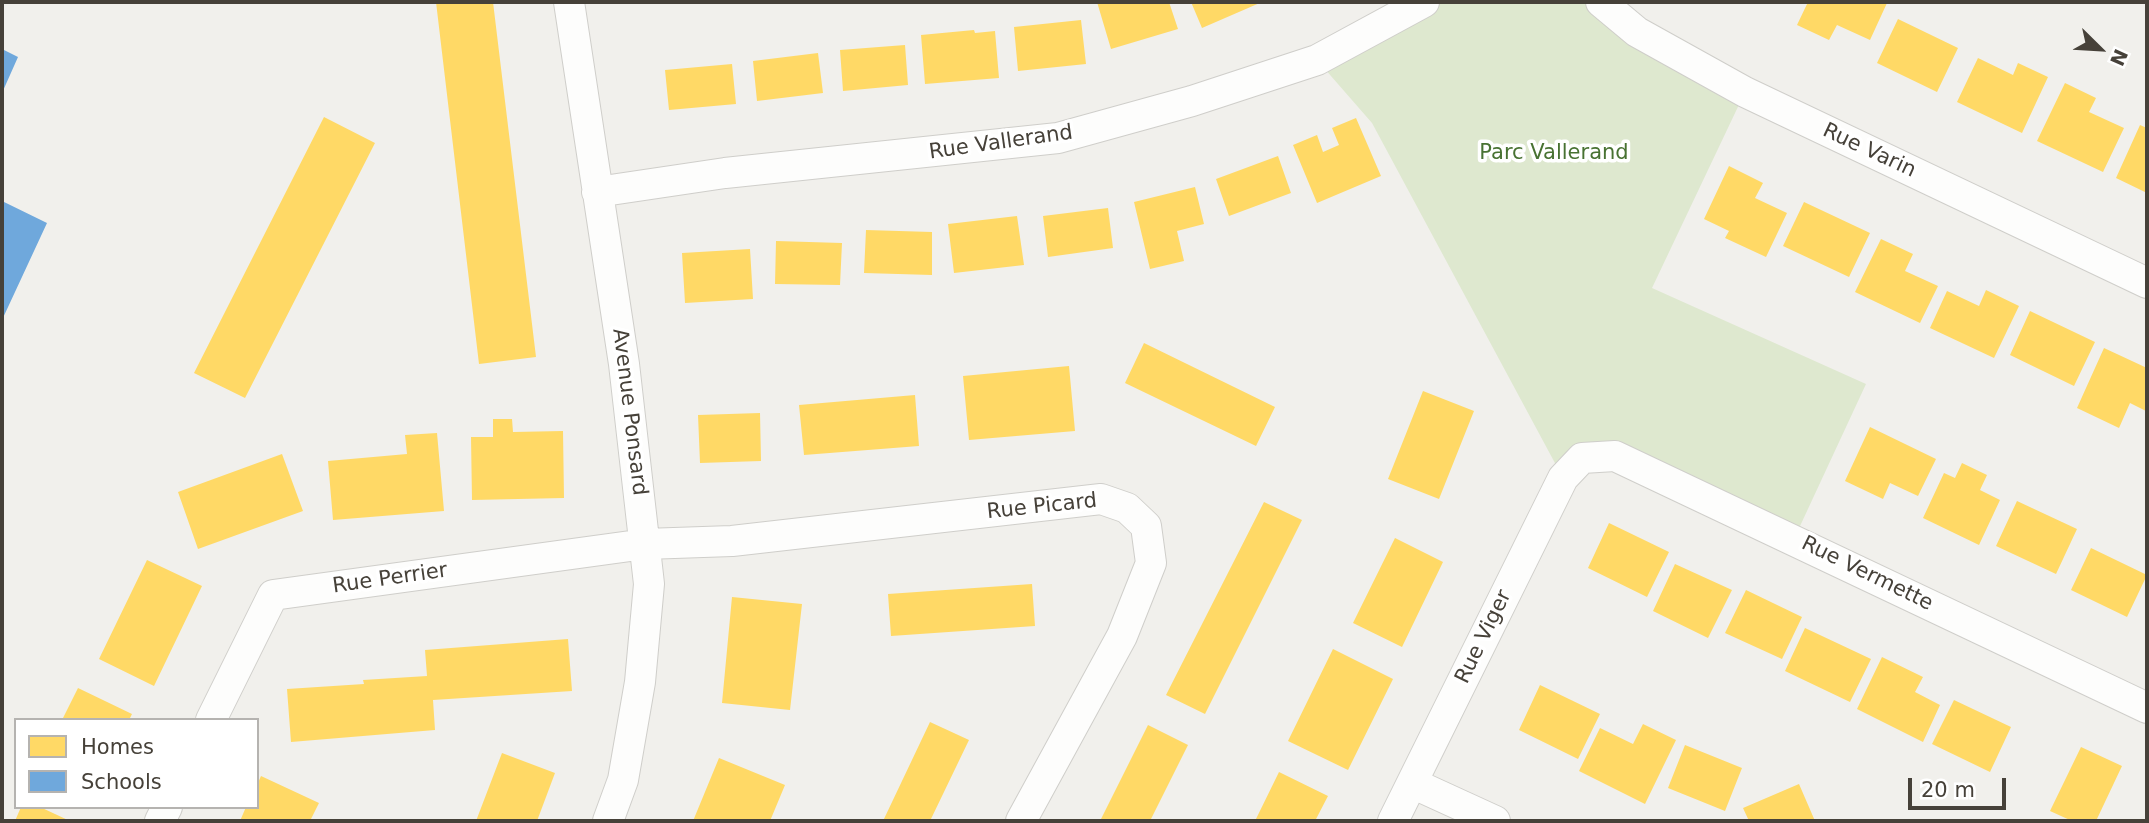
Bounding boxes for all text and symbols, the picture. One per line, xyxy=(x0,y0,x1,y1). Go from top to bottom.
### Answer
north arrow xyxy=(2065,14,2135,84)
text: N xyxy=(2106,46,2132,69)
street label: Rue Varin xyxy=(1818,118,1920,184)
street label: Rue Vallerand xyxy=(928,120,1074,166)
park label: Parc Vallerand xyxy=(1479,141,1629,167)
street label: Avenue Ponsard xyxy=(606,327,652,497)
street label: Rue Picard xyxy=(986,489,1098,525)
street label: Rue Vermette xyxy=(1797,531,1937,617)
street label: Rue Perrier xyxy=(331,558,449,600)
street label: Rue Viger xyxy=(1450,586,1518,688)
legend xyxy=(14,718,259,809)
text: Homes xyxy=(81,735,154,759)
scale bar xyxy=(1911,764,2009,808)
text: Schools xyxy=(81,770,162,794)
text: 20 m xyxy=(1921,778,1975,802)

